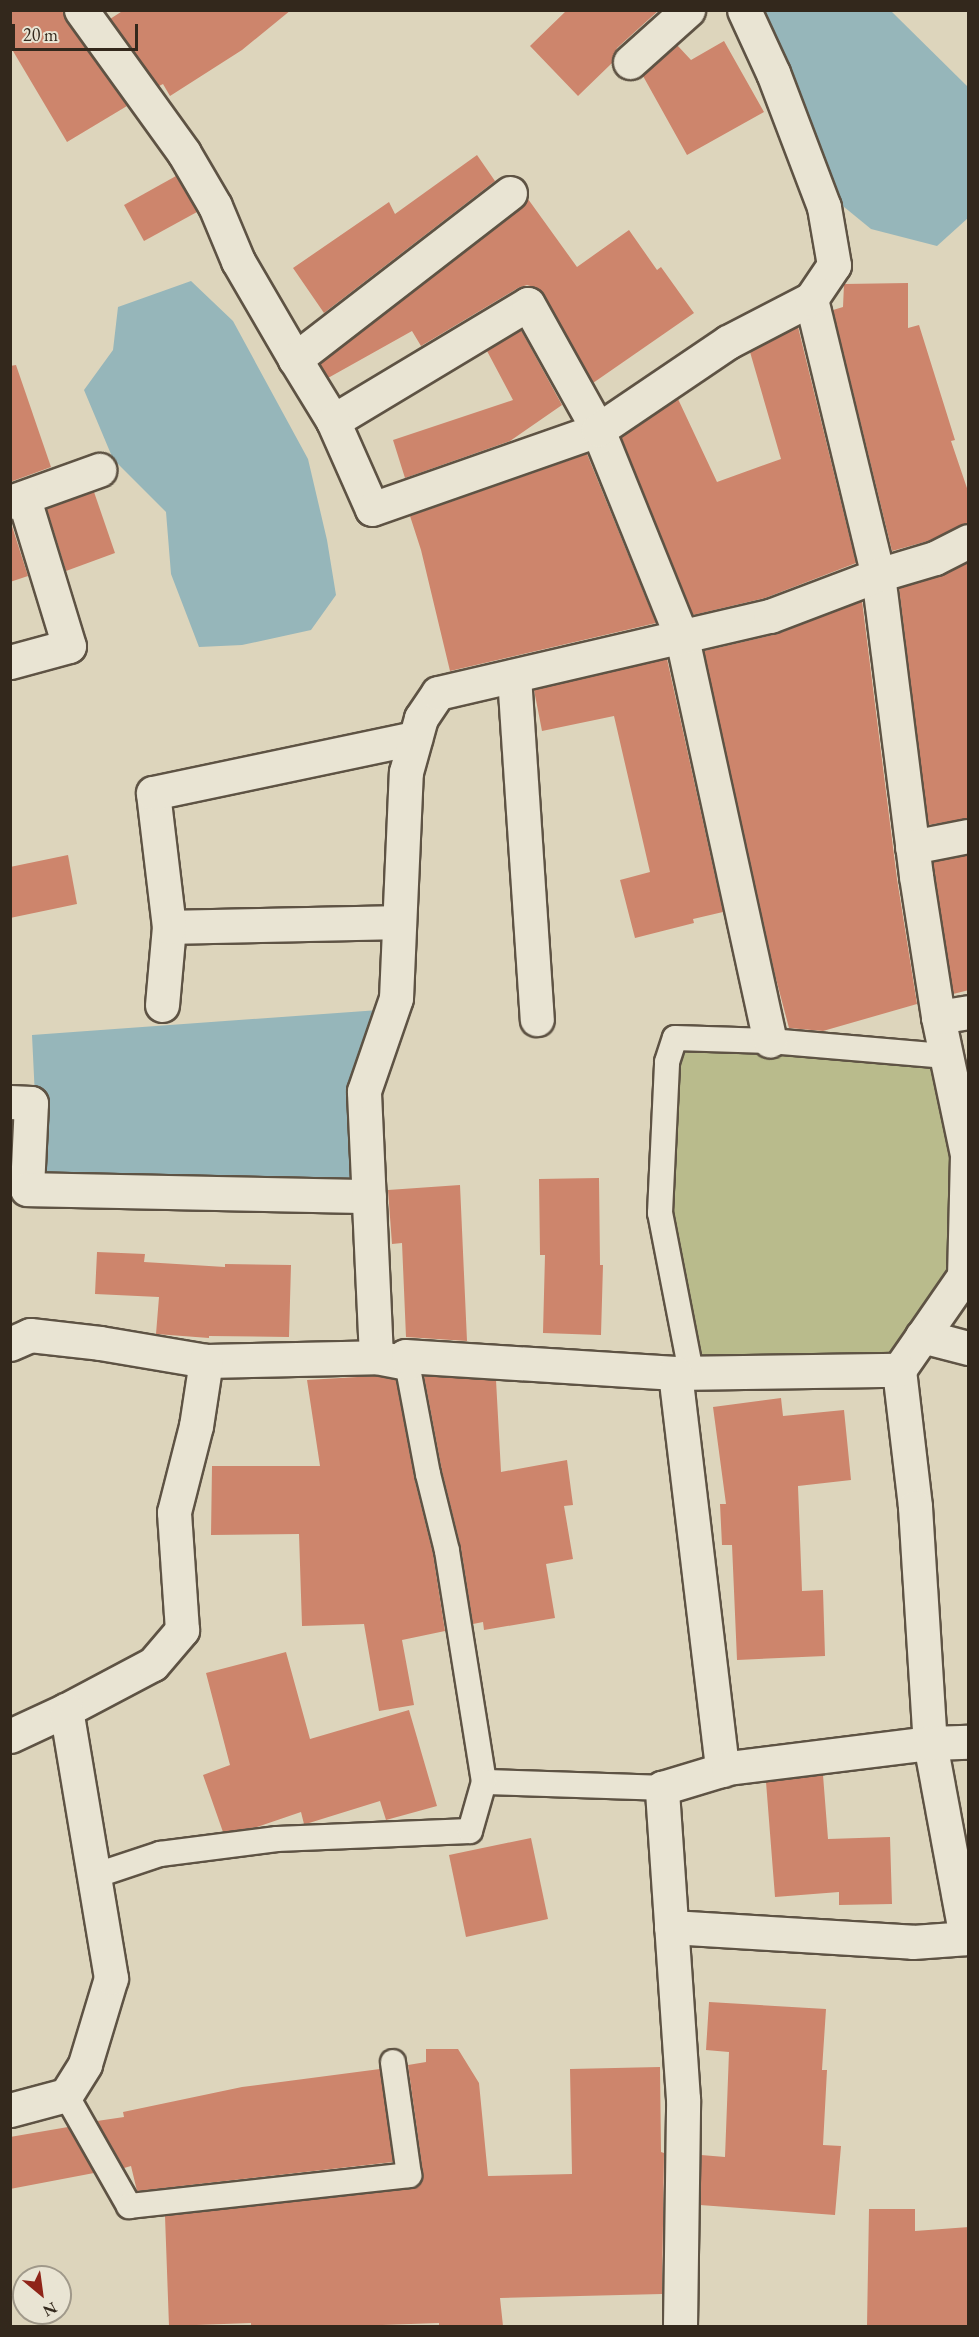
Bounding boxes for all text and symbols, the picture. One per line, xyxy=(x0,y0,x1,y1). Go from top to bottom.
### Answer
scale bar xyxy=(15,12,141,50)
text: 20 m xyxy=(23,23,58,46)
north arrow xyxy=(12,2265,72,2325)
text: N xyxy=(39,2297,61,2322)

